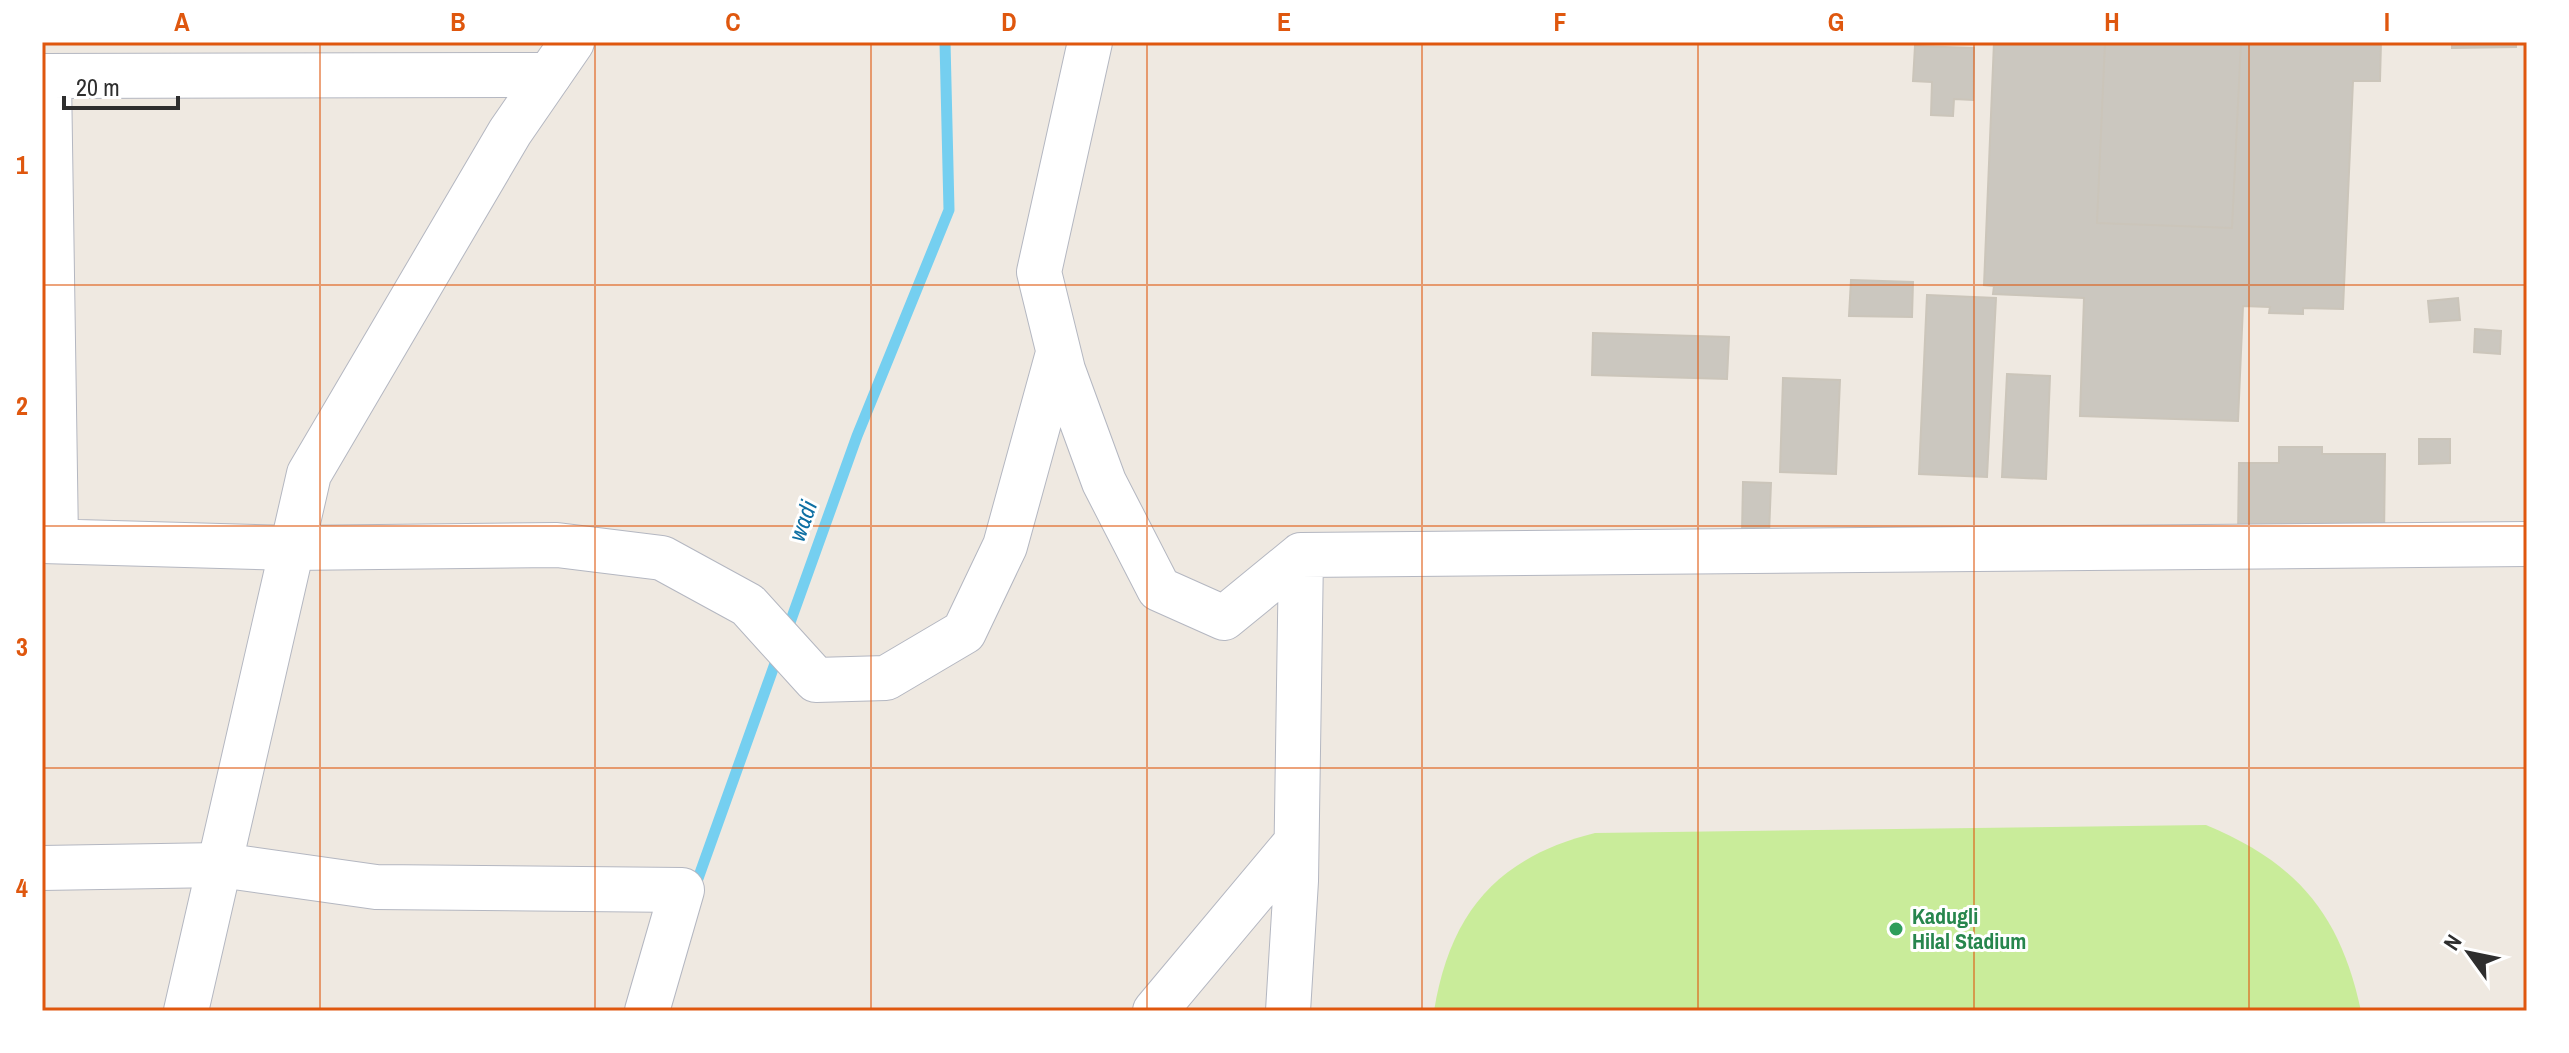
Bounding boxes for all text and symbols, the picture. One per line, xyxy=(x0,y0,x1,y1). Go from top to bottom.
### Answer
text: A xyxy=(174,4,190,39)
text: B xyxy=(450,4,466,39)
text: C xyxy=(725,4,741,39)
text: D xyxy=(1001,4,1017,39)
text: E xyxy=(1277,4,1291,39)
text: F xyxy=(1553,4,1567,39)
text: G xyxy=(1828,4,1844,39)
text: H xyxy=(2104,4,2120,39)
text: I xyxy=(2384,4,2390,39)
scale bar xyxy=(64,60,178,110)
text: 20 m xyxy=(76,71,120,103)
text: 1 xyxy=(16,147,28,182)
text: 2 xyxy=(16,388,28,423)
water label: wadi xyxy=(780,495,824,546)
text: 3 xyxy=(16,629,28,664)
text: 4 xyxy=(16,870,28,905)
place label: Kadugli Hilal Stadium xyxy=(1912,901,2026,956)
north arrow xyxy=(2429,913,2509,993)
marker: Kadugli Hilal Stadium xyxy=(1887,920,1905,938)
text: N xyxy=(2436,928,2468,956)

